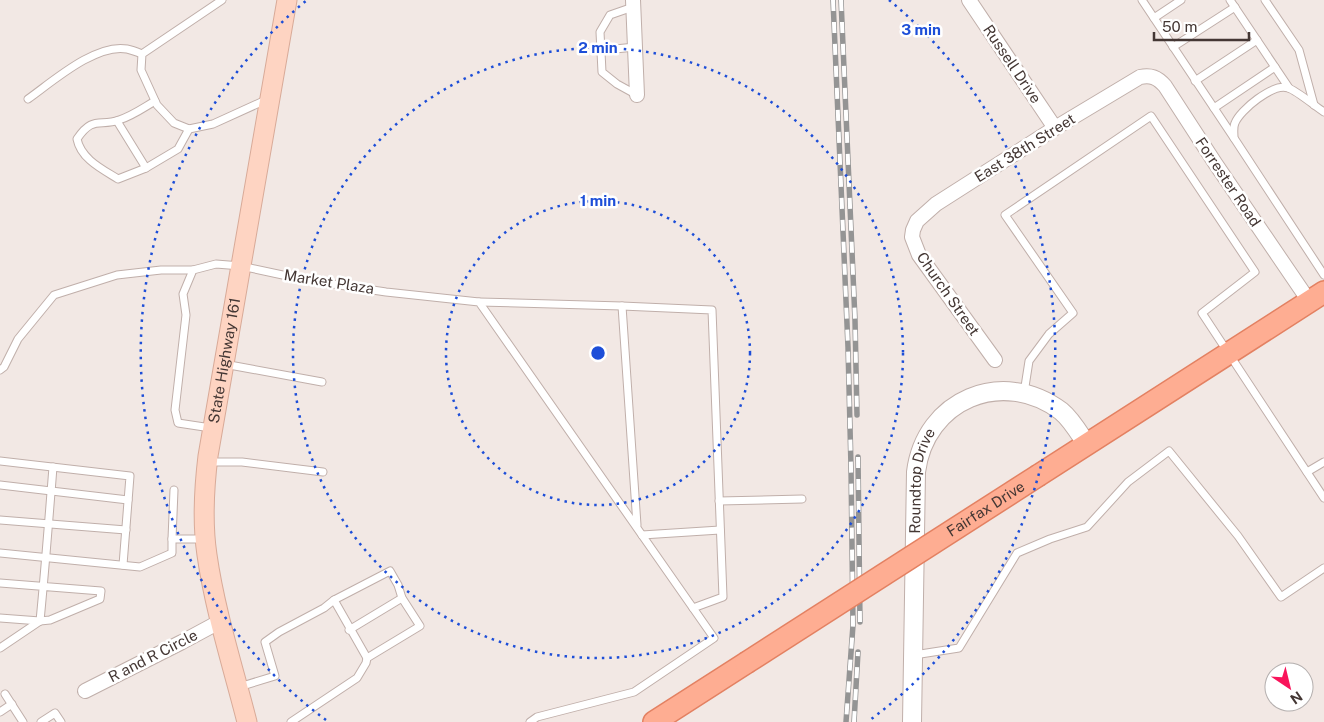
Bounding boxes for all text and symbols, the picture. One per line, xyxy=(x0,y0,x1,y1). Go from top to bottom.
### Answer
scale bar xyxy=(1154,10,1249,42)
text: 50 m xyxy=(1162,18,1197,35)
text: 3 min xyxy=(901,21,941,38)
street label: Russell Drive xyxy=(980,21,1045,106)
text: 2 min xyxy=(578,39,618,56)
street label: East 38th Street xyxy=(971,110,1078,185)
street label: Forrester Road xyxy=(1192,134,1264,230)
text: 1 min xyxy=(580,192,616,209)
street label: Church Street xyxy=(913,249,983,339)
street label: Market Plaza xyxy=(283,266,375,297)
street label: State Highway 161 xyxy=(205,296,243,424)
centre of rings xyxy=(589,344,607,362)
street label: Roundtop Drive xyxy=(906,425,938,534)
street label: Fairfax Drive xyxy=(944,477,1028,540)
street label: R and R Circle xyxy=(105,626,200,685)
north arrow xyxy=(1264,662,1314,712)
text: N xyxy=(1287,688,1306,707)

